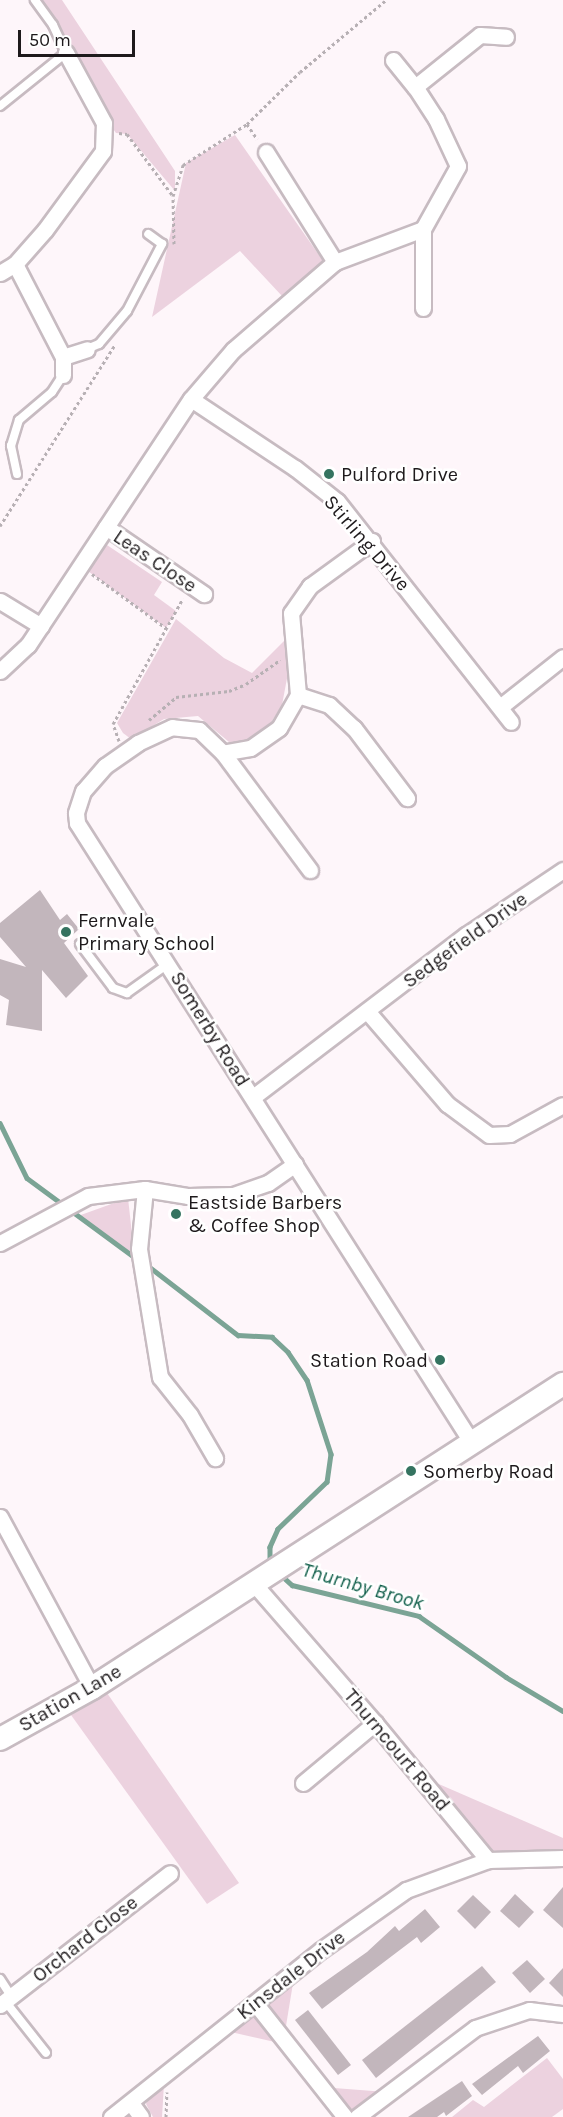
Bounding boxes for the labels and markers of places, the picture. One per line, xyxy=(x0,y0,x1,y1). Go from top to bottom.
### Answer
place label: Pulford Drive xyxy=(341,462,458,486)
marker: Pulford Drive xyxy=(322,467,336,481)
place label: Fernvale Primary School xyxy=(78,909,215,956)
marker: Fernvale Primary School xyxy=(59,925,73,939)
place label: Eastside Barbers & Coffee Shop xyxy=(188,1190,342,1237)
marker: Eastside Barbers & Coffee Shop xyxy=(169,1207,183,1221)
place label: Station Road xyxy=(310,1348,428,1372)
marker: Station Road xyxy=(433,1353,447,1367)
place label: Somerby Road xyxy=(423,1459,554,1483)
marker: Somerby Road xyxy=(404,1464,418,1478)

